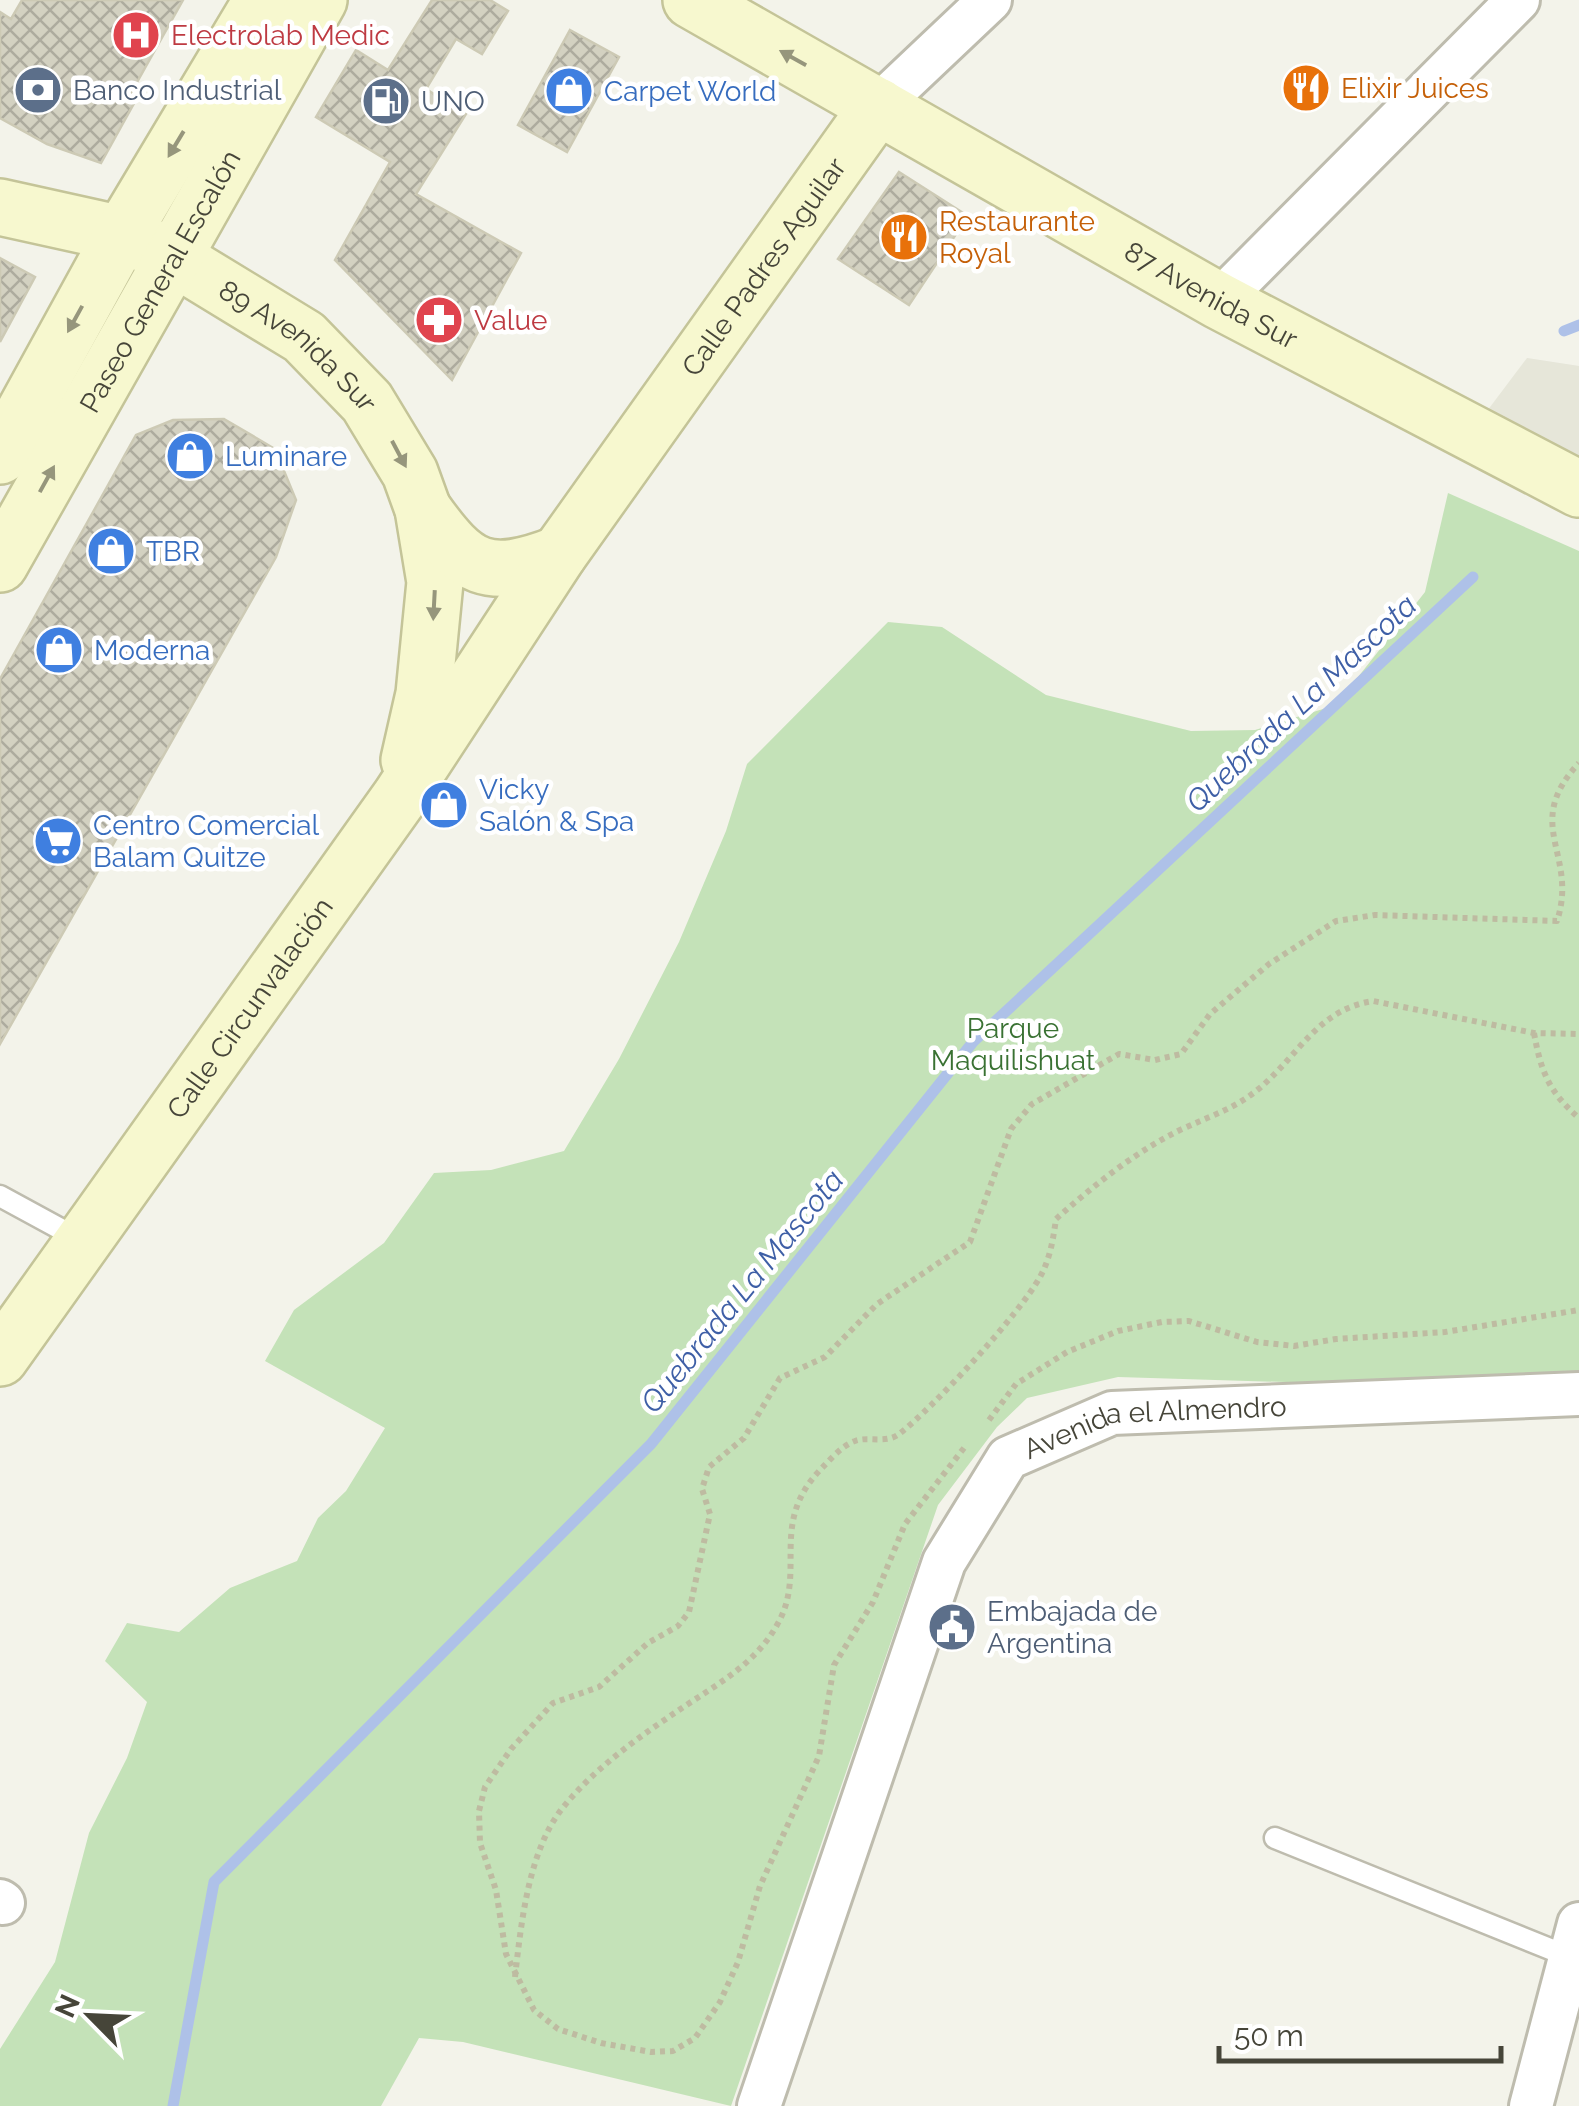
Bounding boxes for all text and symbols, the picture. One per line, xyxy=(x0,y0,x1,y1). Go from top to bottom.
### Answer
hospital icon: Electrolab Medic xyxy=(110,9,162,61)
place label: Electrolab Medic xyxy=(171,19,390,52)
one-way arrow xyxy=(779,49,808,66)
restaurant icon: Elixir Juices xyxy=(1280,62,1332,114)
bank icon: Banco Industrial xyxy=(12,64,64,116)
shop icon: Carpet World xyxy=(543,65,595,117)
place label: Elixir Juices xyxy=(1341,72,1489,105)
place label: Banco Industrial xyxy=(73,74,282,107)
fuel station icon: UNO xyxy=(360,75,412,127)
place label: Carpet World xyxy=(604,75,776,108)
place label: UNO xyxy=(421,85,485,118)
one-way arrow xyxy=(168,130,185,158)
street label: Paseo General Escalón xyxy=(73,144,247,418)
street label: Calle Padres Aguilar xyxy=(675,151,853,382)
place label: Restaurante Royal xyxy=(939,205,1095,270)
restaurant icon: Restaurante Royal xyxy=(878,211,930,263)
street label: 87 Avenida Sur xyxy=(1119,234,1303,356)
street label: 89 Avenida Sur xyxy=(213,273,385,417)
pharmacy icon: Value xyxy=(413,294,465,346)
place label: Value xyxy=(474,304,548,337)
one-way arrow xyxy=(67,305,84,334)
shop icon: Luminare xyxy=(164,430,216,482)
one-way arrow xyxy=(390,439,407,468)
place label: Luminare xyxy=(225,440,347,473)
one-way arrow xyxy=(38,465,56,493)
shop icon: TBR xyxy=(85,525,137,577)
place label: TBR xyxy=(146,535,200,568)
water label: Quebrada La Mascota xyxy=(1179,587,1423,819)
one-way arrow xyxy=(426,590,442,622)
shop icon: Moderna xyxy=(33,624,85,676)
place label: Moderna xyxy=(94,634,210,667)
place label: Vicky Salón & Spa xyxy=(479,773,634,838)
shop icon: Vicky Salón & Spa xyxy=(418,779,470,831)
place label: Centro Comercial Balam Quitze xyxy=(93,809,320,874)
supermarket icon: Centro Comercial Balam Quitze xyxy=(32,815,84,867)
street label: Calle Circunvalación xyxy=(160,891,339,1125)
park label: Parque Maquilishuat xyxy=(931,1012,1096,1077)
water label: Quebrada La Mascota xyxy=(633,1163,851,1419)
street label: Avenida el Almendro xyxy=(1019,1389,1287,1466)
place label: Embajada de Argentina xyxy=(987,1595,1157,1660)
public building icon: Embajada de Argentina xyxy=(926,1601,978,1653)
north arrow xyxy=(40,1966,140,2066)
text: N xyxy=(48,1990,87,2023)
scale bar xyxy=(1219,2001,1502,2063)
text: 50 m xyxy=(1234,2018,1304,2053)

